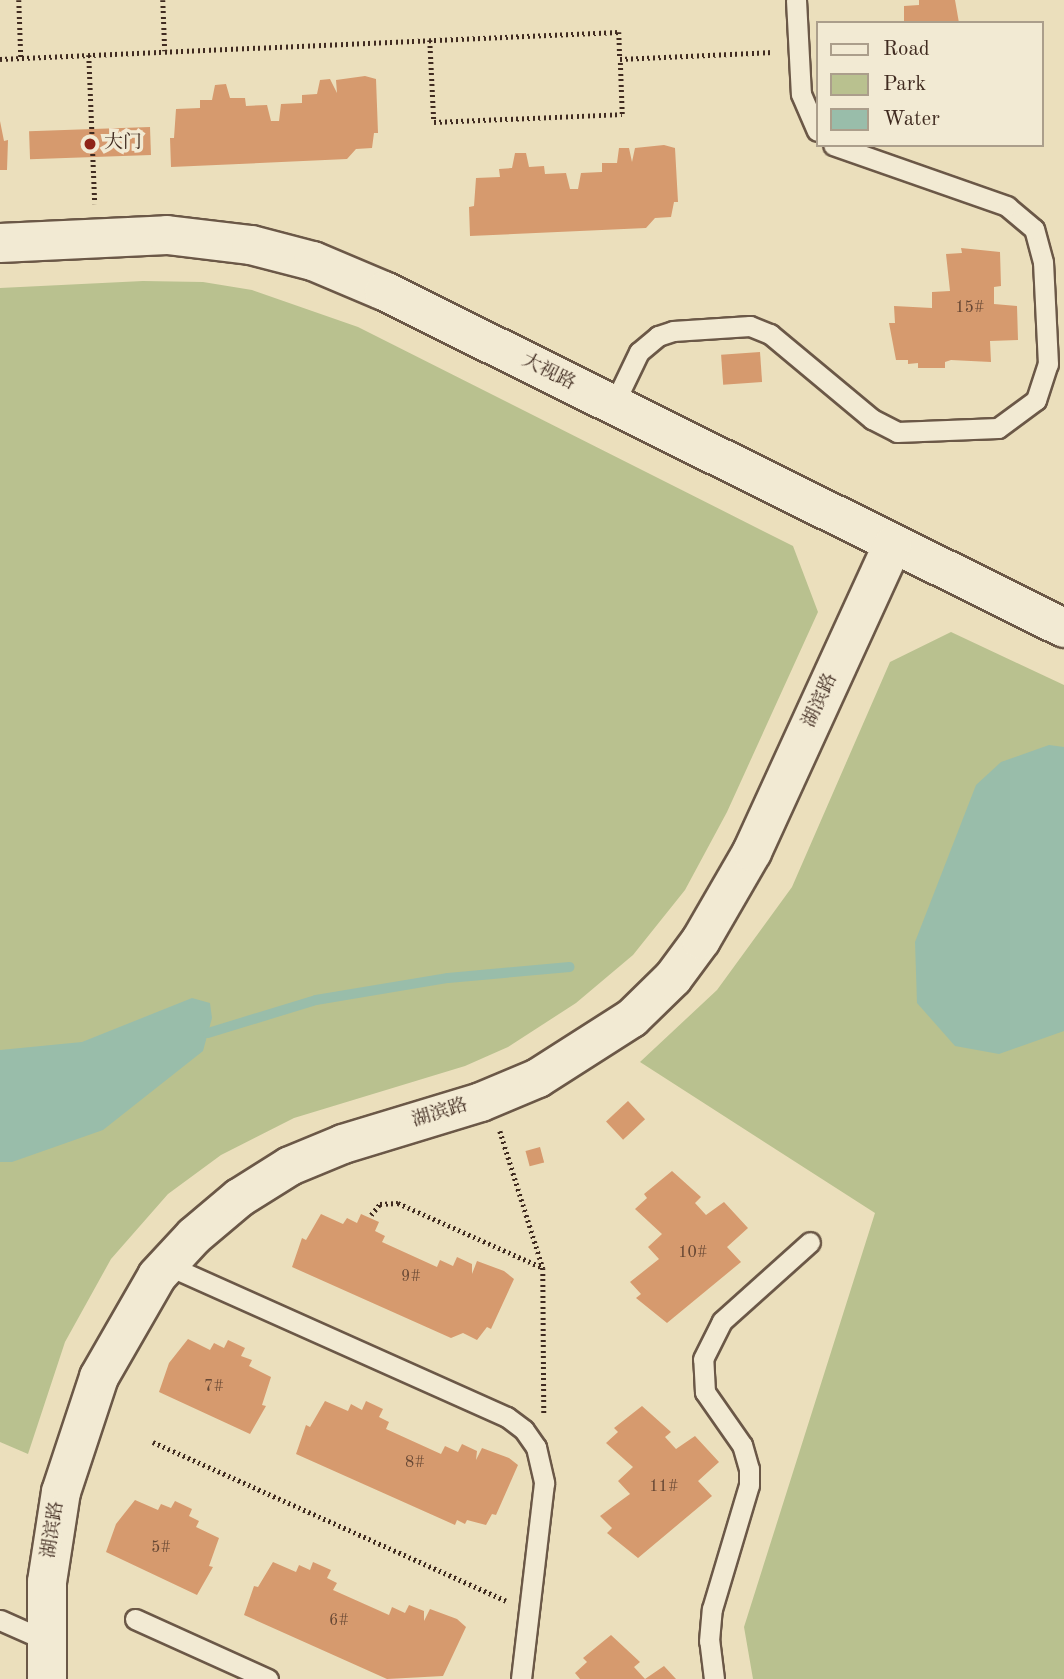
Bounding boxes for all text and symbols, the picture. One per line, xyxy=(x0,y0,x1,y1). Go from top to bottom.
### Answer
legend xyxy=(816,21,1043,147)
text: Road xyxy=(883,39,930,60)
text: Park xyxy=(883,74,926,95)
text: Water xyxy=(883,109,940,130)
place label: 大门 xyxy=(104,133,142,155)
marker: 大门 xyxy=(82,136,98,152)
house number: 15# xyxy=(955,298,985,318)
street label: 大视路 xyxy=(517,350,579,396)
street label: 湖滨路 xyxy=(799,670,843,732)
street label: 湖滨路 xyxy=(409,1095,471,1133)
house number: 10# xyxy=(678,1243,708,1263)
house number: 9# xyxy=(401,1267,421,1287)
house number: 7# xyxy=(204,1377,224,1397)
house number: 8# xyxy=(405,1453,425,1473)
house number: 11# xyxy=(649,1477,679,1497)
street label: 湖滨路 xyxy=(38,1500,70,1560)
house number: 5# xyxy=(151,1538,171,1558)
house number: 6# xyxy=(329,1611,349,1631)

